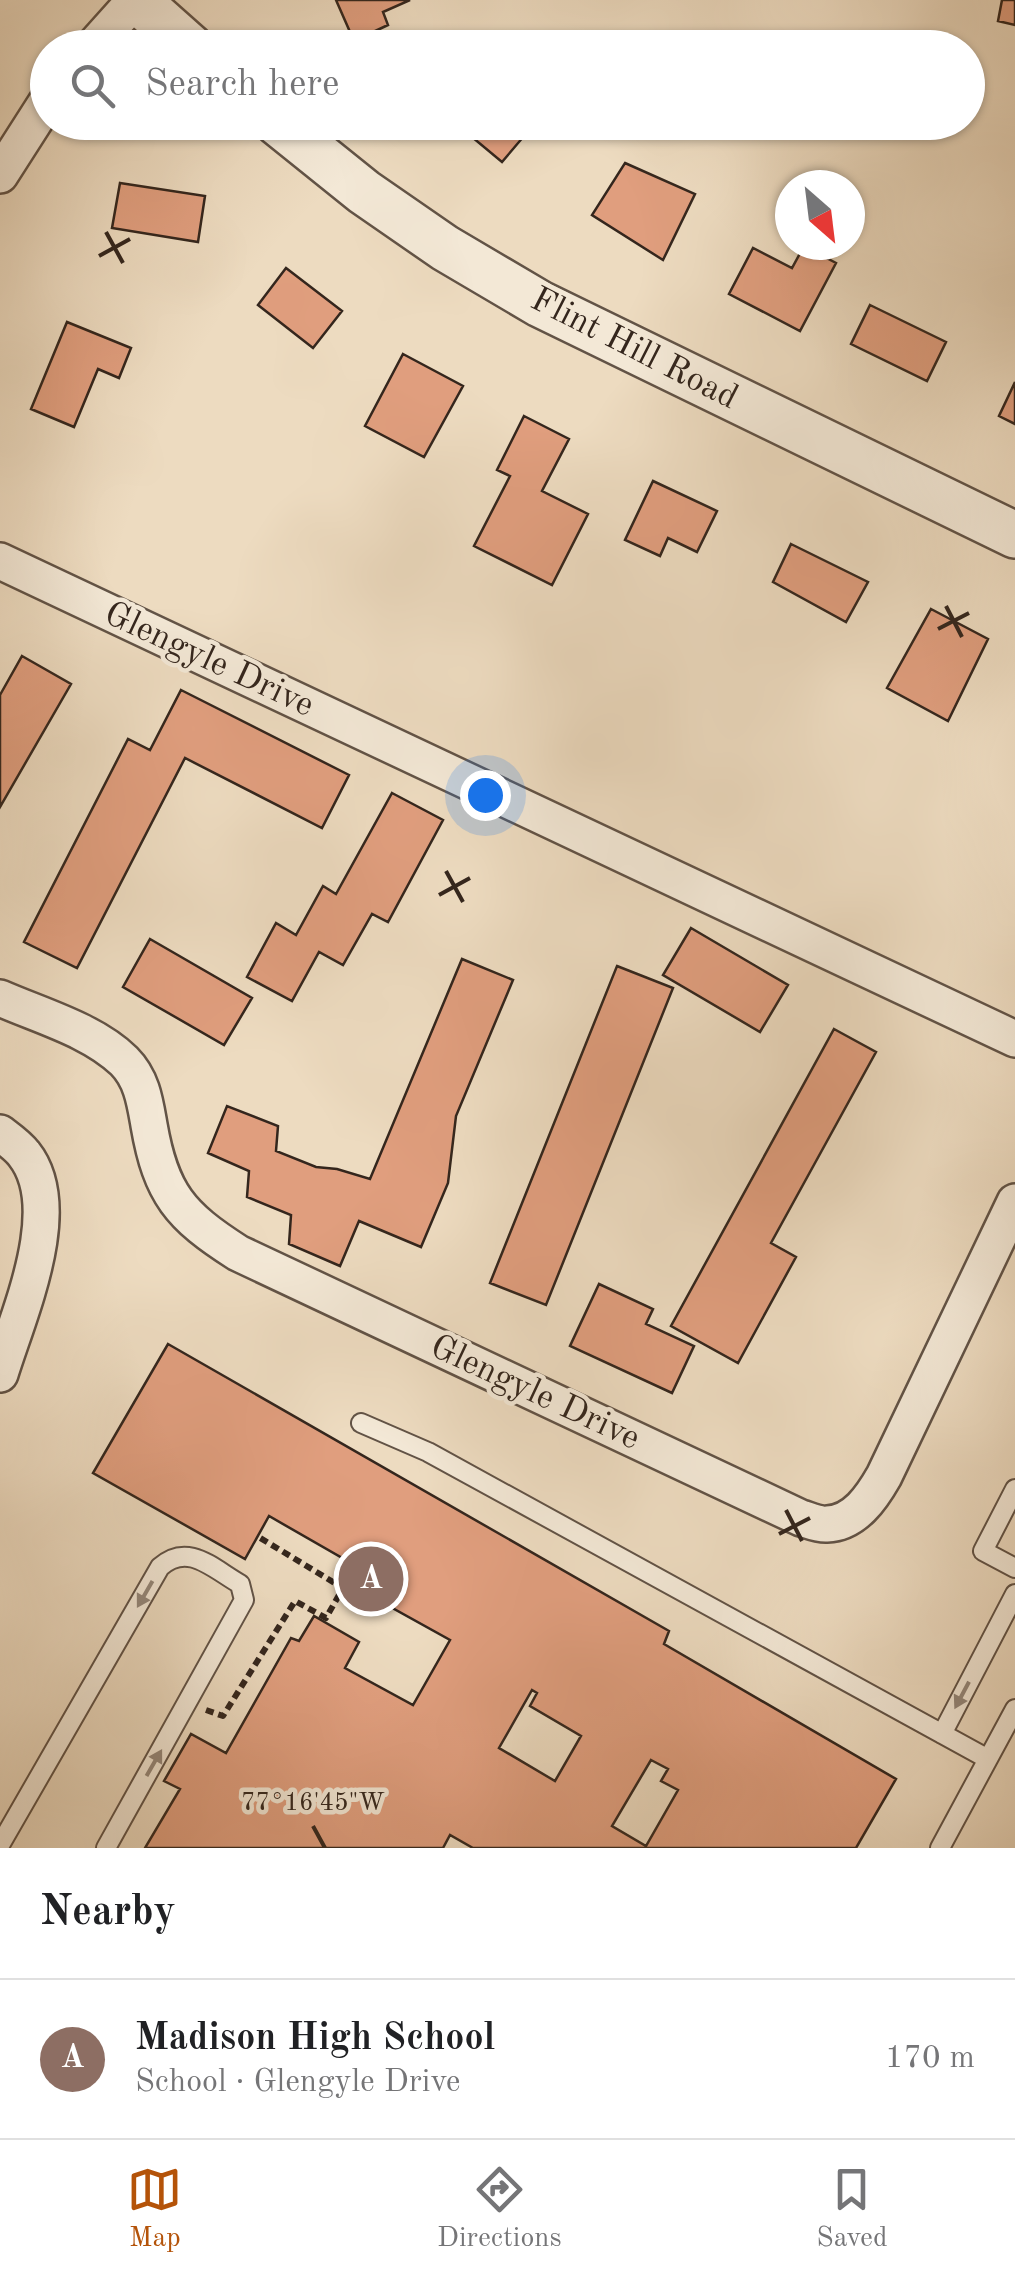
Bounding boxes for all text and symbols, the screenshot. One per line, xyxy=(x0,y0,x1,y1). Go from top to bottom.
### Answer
search box xyxy=(30,30,985,140)
icon: search xyxy=(65,58,120,113)
text: Search here xyxy=(145,66,340,104)
north arrow xyxy=(775,170,865,260)
street label: Flint Hill Road xyxy=(525,282,743,416)
street label: Glengyle Drive xyxy=(99,596,319,724)
your location xyxy=(460,770,511,821)
street label: Glengyle Drive xyxy=(425,1329,645,1457)
pin: A xyxy=(338,1542,404,1616)
one-way arrow xyxy=(137,1579,154,1608)
one-way arrow xyxy=(954,1681,971,1710)
one-way arrow xyxy=(144,1749,162,1777)
text: 77°16'45"W xyxy=(241,1791,385,1816)
text: Nearby xyxy=(40,1892,176,1934)
text: Madison High School xyxy=(135,2020,495,2058)
text: A xyxy=(60,2043,85,2075)
text: 170 m xyxy=(885,2043,975,2075)
text: School · Glengyle Drive xyxy=(135,2067,461,2099)
tab: Map xyxy=(127,2162,182,2257)
tab: Directions xyxy=(437,2162,562,2257)
tab: Saved xyxy=(816,2162,888,2257)

